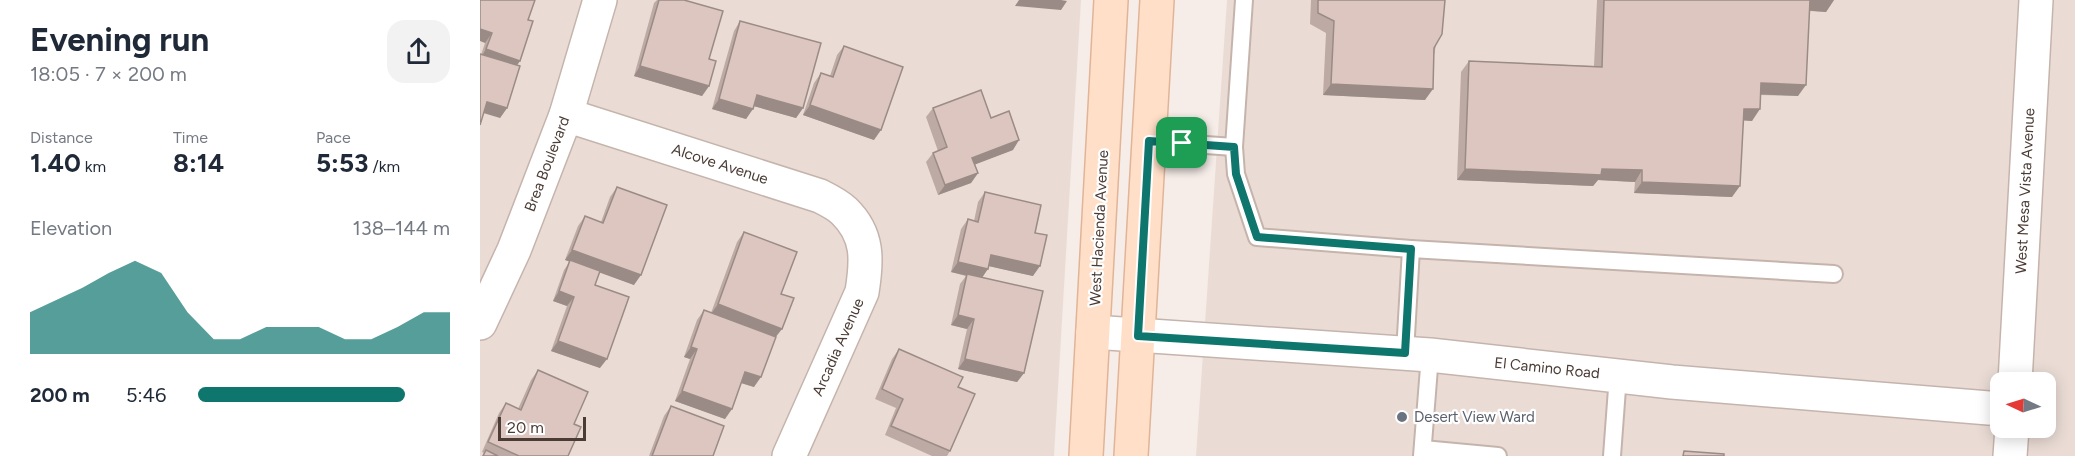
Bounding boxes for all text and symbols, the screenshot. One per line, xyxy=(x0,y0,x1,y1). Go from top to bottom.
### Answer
text: Evening run xyxy=(30,20,209,59)
button: share xyxy=(387,20,450,83)
text: 18:05 · 7 × 200 m xyxy=(30,62,187,86)
street label: West Mesa Vista Avenue xyxy=(2012,108,2038,274)
street label: Brea Boulevard xyxy=(521,114,573,214)
pin xyxy=(1156,117,1207,168)
icon: arrive xyxy=(1165,126,1198,159)
text: Distance xyxy=(30,128,93,147)
text: Time xyxy=(173,128,208,147)
text: Pace xyxy=(316,128,351,147)
street label: Alcove Avenue xyxy=(670,140,770,188)
text: 1.40 xyxy=(30,147,81,179)
text: 8:14 xyxy=(173,147,224,179)
text: 5:53 xyxy=(316,147,369,179)
street label: West Hacienda Avenue xyxy=(1086,149,1112,307)
text: km xyxy=(81,157,106,176)
text: /km xyxy=(369,157,400,176)
text: Elevation xyxy=(30,216,112,240)
text: 138–144 m xyxy=(353,216,450,240)
street label: Arcadia Avenue xyxy=(808,295,868,399)
street label: El Camino Road xyxy=(1493,354,1601,382)
north arrow xyxy=(1990,372,2056,438)
map controls xyxy=(1990,372,2056,438)
text: 200 m xyxy=(30,383,90,407)
text: 5:46 xyxy=(126,383,166,407)
place label: Desert View Ward xyxy=(1414,408,1535,426)
marker: Desert View Ward xyxy=(1395,410,1409,424)
scale bar xyxy=(498,414,586,442)
text: 20 m xyxy=(507,418,544,437)

